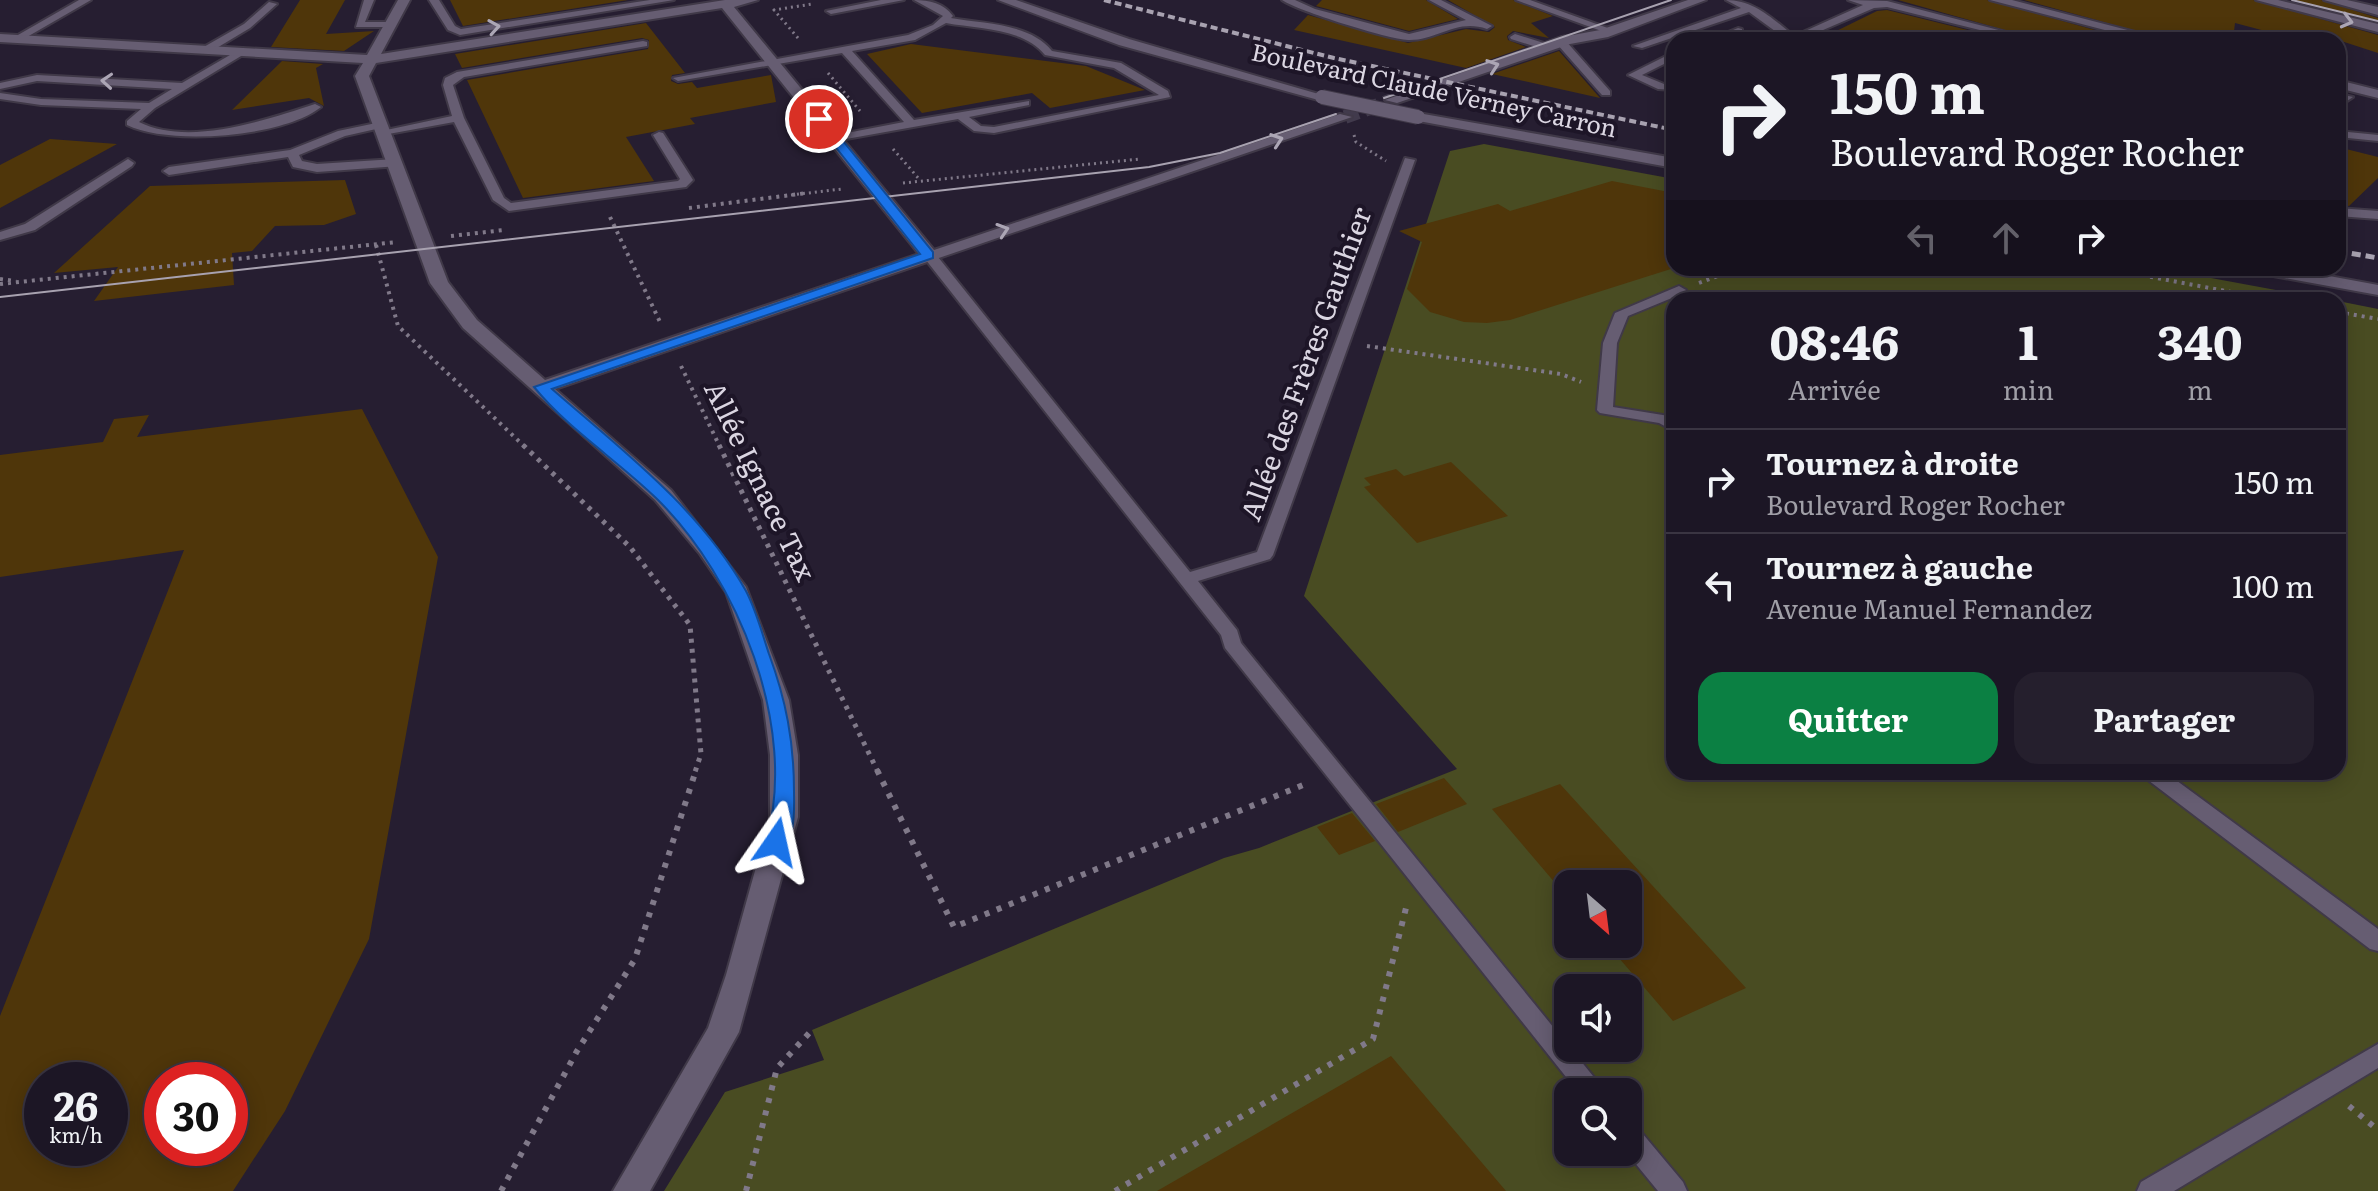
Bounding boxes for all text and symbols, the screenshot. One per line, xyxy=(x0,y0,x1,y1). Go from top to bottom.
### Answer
one-way arrow xyxy=(2340,11,2354,28)
one-way arrow xyxy=(488,20,501,37)
street label: Boulevard Claude Verney Carron xyxy=(1249,33,1621,144)
text: 150 m xyxy=(1830,48,1985,131)
one-way arrow xyxy=(1485,59,1499,75)
icon: right xyxy=(1698,64,1802,168)
one-way arrow xyxy=(100,73,113,90)
pin xyxy=(785,85,853,153)
icon: arrive xyxy=(797,97,841,141)
text: Boulevard Roger Rocher xyxy=(1830,124,2244,177)
one-way arrow xyxy=(1270,133,1284,149)
street label: Allée des Frères Gauthier xyxy=(1228,200,1381,526)
icon: left xyxy=(1900,216,1944,260)
icon: ahead xyxy=(1984,216,2028,260)
icon: right xyxy=(2068,216,2112,260)
one-way arrow xyxy=(995,224,1009,240)
text: 08:46 xyxy=(1769,304,1899,375)
text: 1 xyxy=(2018,304,2038,375)
text: 340 xyxy=(2157,304,2243,375)
text: Arrivée xyxy=(1788,369,1881,408)
text: min xyxy=(2003,369,2054,408)
text: m xyxy=(2187,369,2213,408)
street label: Allée Ignace Tax xyxy=(695,373,828,587)
text: Tournez à droite xyxy=(1766,440,2019,484)
icon: right xyxy=(1698,459,1742,503)
text: 150 m xyxy=(2234,459,2314,503)
text: Boulevard Roger Rocher xyxy=(1766,484,2065,523)
text: Tournez à gauche xyxy=(1766,544,2033,588)
icon: left xyxy=(1698,563,1742,607)
text: 100 m xyxy=(2232,563,2314,607)
text: Avenue Manuel Fernandez xyxy=(1766,588,2092,627)
button: Quitter xyxy=(1698,672,1998,764)
button: Partager xyxy=(2014,672,2314,764)
position arrow xyxy=(734,800,818,884)
north arrow xyxy=(1554,870,1642,958)
map controls xyxy=(1554,870,1642,1166)
button: sound xyxy=(1554,974,1642,1062)
speed limit sign: 30 xyxy=(144,1062,248,1166)
text: 26 xyxy=(54,1074,98,1133)
button: search xyxy=(1554,1078,1642,1166)
text: km/h xyxy=(49,1119,103,1149)

